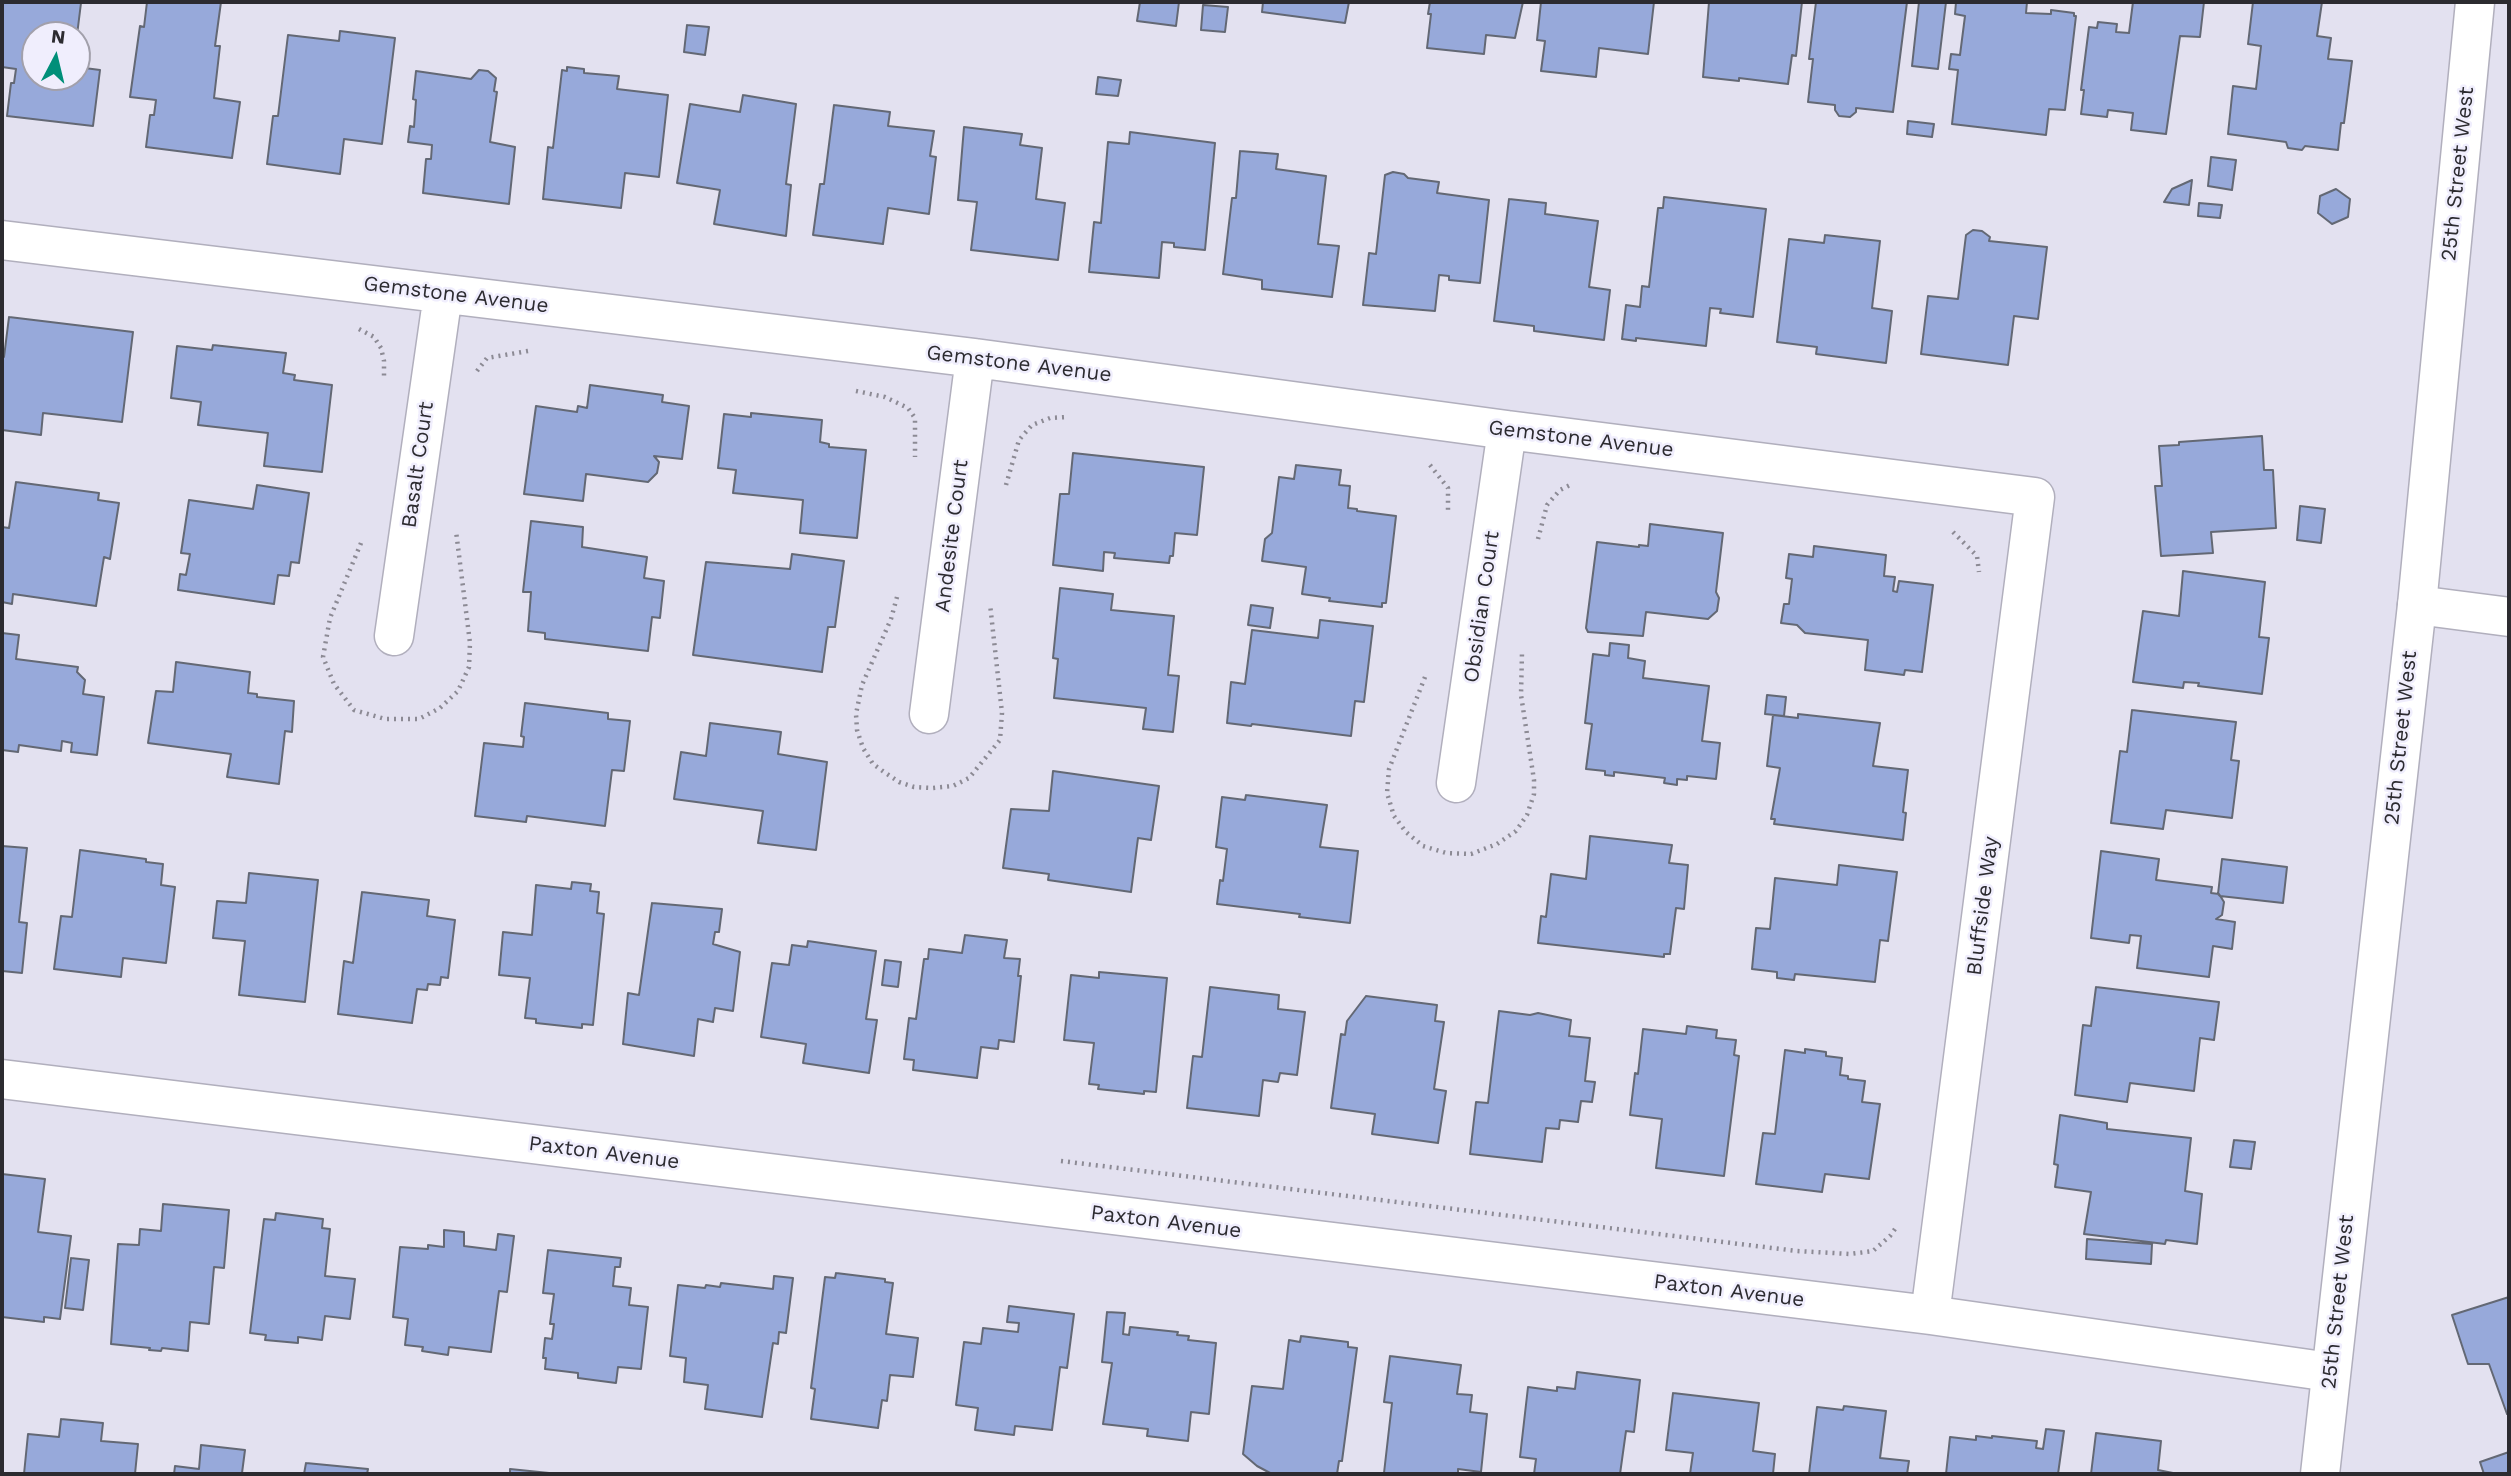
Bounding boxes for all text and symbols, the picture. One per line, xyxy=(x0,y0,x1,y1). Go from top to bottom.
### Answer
north arrow xyxy=(21,21,91,91)
text: N xyxy=(50,24,67,49)
street label: 25th Street West xyxy=(2436,86,2480,262)
street label: Gemstone Avenue xyxy=(362,271,550,319)
street label: Gemstone Avenue xyxy=(925,340,1113,388)
street label: Basalt Court xyxy=(397,400,439,530)
street label: Gemstone Avenue xyxy=(1487,415,1675,463)
street label: Andesite Court xyxy=(930,458,974,614)
street label: Obsidian Court xyxy=(1459,530,1505,684)
street label: 25th Street West xyxy=(2379,650,2423,826)
street label: Bluffside Way xyxy=(1962,835,2004,977)
street label: Paxton Avenue xyxy=(527,1131,681,1175)
street label: Paxton Avenue xyxy=(1089,1200,1243,1244)
street label: 25th Street West xyxy=(2316,1214,2360,1390)
street label: Paxton Avenue xyxy=(1652,1269,1806,1313)

